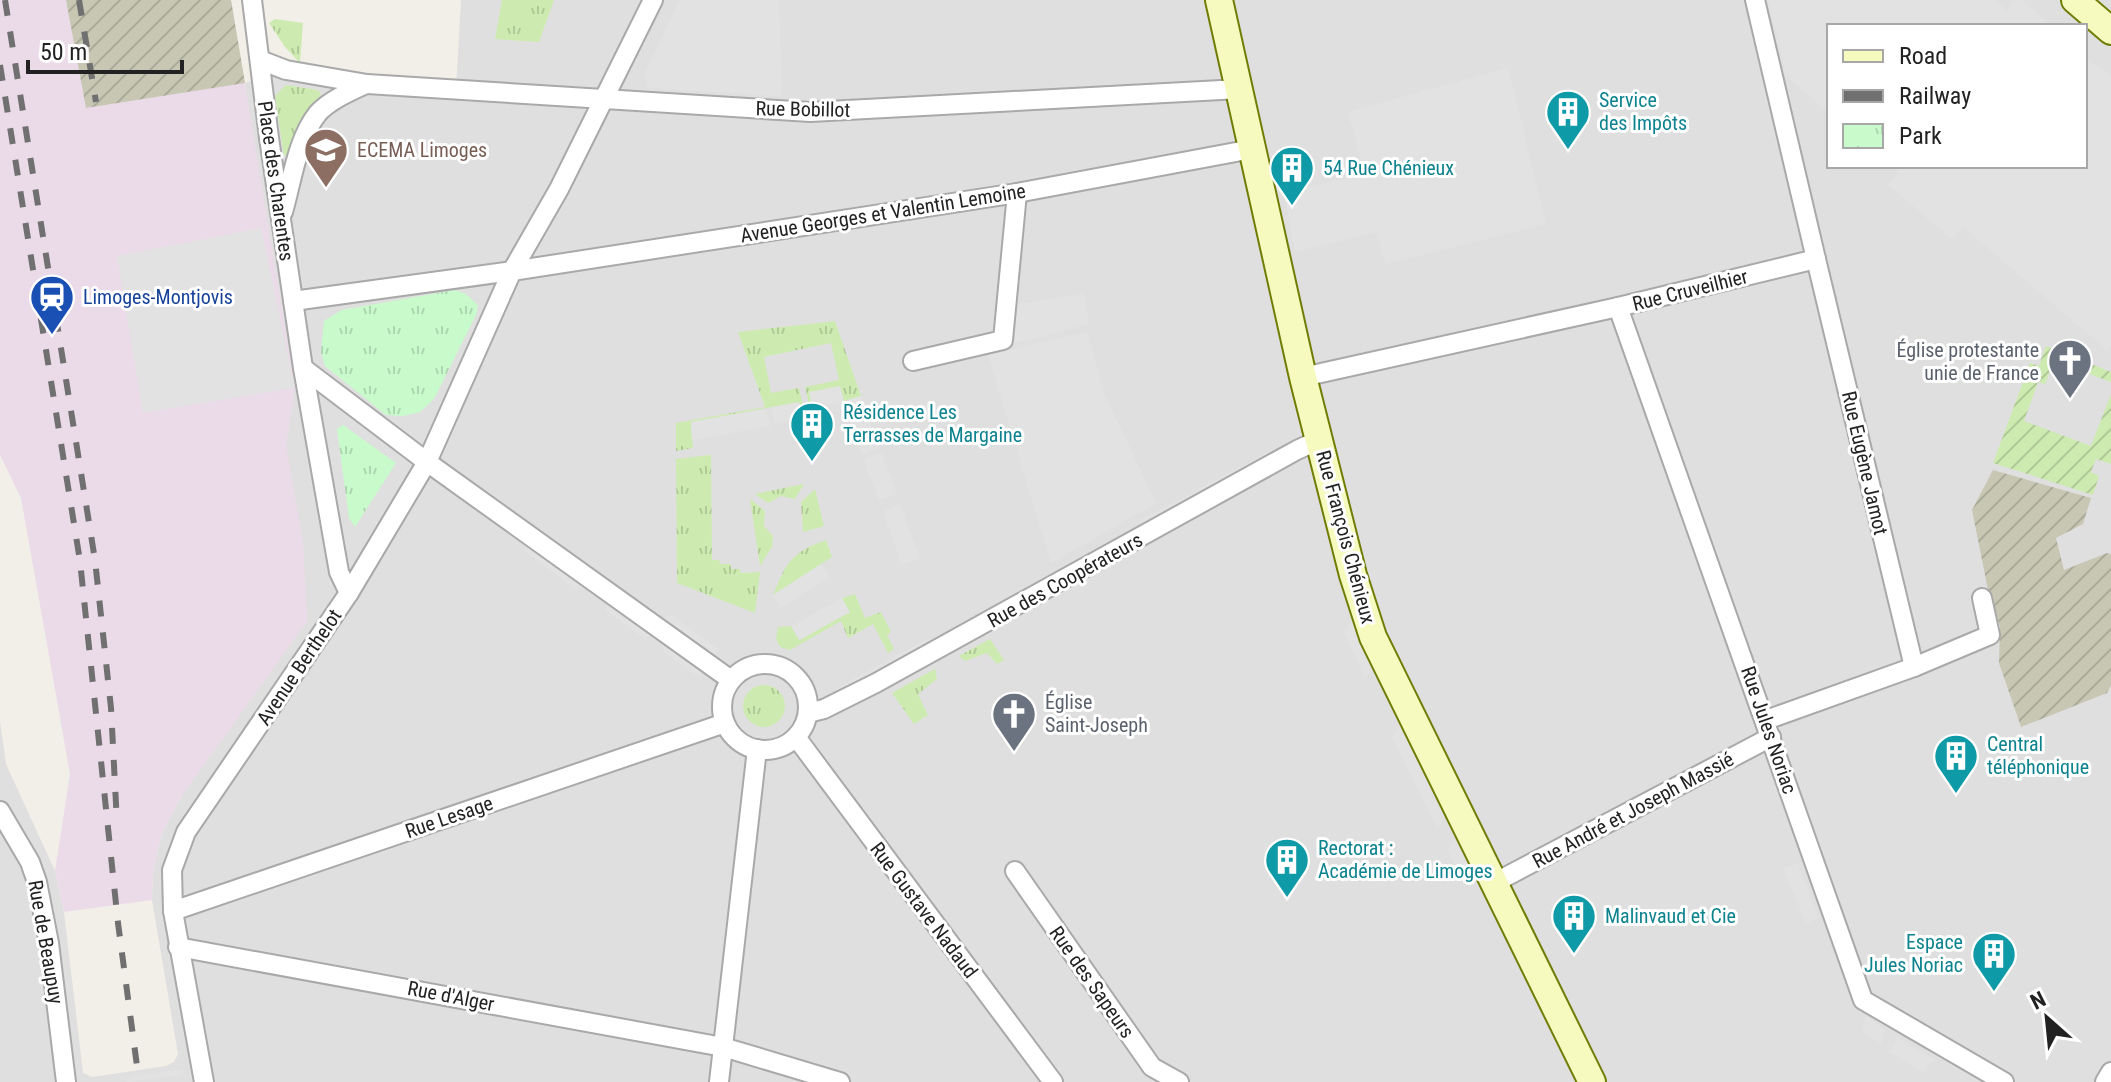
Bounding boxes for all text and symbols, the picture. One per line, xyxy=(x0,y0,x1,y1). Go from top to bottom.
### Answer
scale bar xyxy=(28,24,182,74)
legend xyxy=(1827,24,2087,168)
text: 50 m xyxy=(40,38,87,66)
text: Road xyxy=(1899,42,1947,70)
text: Railway xyxy=(1899,82,1971,110)
building icon: Service des Impôts xyxy=(1544,88,1592,151)
place label: Service des Impôts xyxy=(1599,88,1687,135)
street label: Rue Bobillot xyxy=(755,96,851,122)
street label: Place des Charentes xyxy=(253,99,299,263)
text: Park xyxy=(1899,122,1942,150)
school or university icon: ECEMA Limoges xyxy=(302,126,350,189)
place label: ECEMA Limoges xyxy=(357,138,487,162)
building icon: 54 Rue Chénieux xyxy=(1268,144,1316,207)
place label: 54 Rue Chénieux xyxy=(1323,156,1454,180)
street label: Avenue Georges et Valentin Lemoine xyxy=(739,179,1027,247)
street label: Rue Cruveilhier xyxy=(1630,264,1750,316)
station icon: Limoges-Montjovis xyxy=(28,273,76,336)
place label: Limoges-Montjovis xyxy=(83,285,233,309)
church icon: Église protestante unie de France xyxy=(2046,337,2094,400)
place label: Église protestante unie de France xyxy=(1896,338,2039,385)
street label: Rue Eugène Jamot xyxy=(1837,389,1893,537)
building icon: Résidence Les Terrasses de Margaine xyxy=(788,400,836,463)
place label: Résidence Les Terrasses de Margaine xyxy=(843,400,1022,447)
street label: Rue François Chénieux xyxy=(1311,448,1381,627)
street label: Rue des Coopérateurs xyxy=(983,527,1147,633)
street label: Avenue Berthelot xyxy=(251,604,347,729)
street label: Rue Jules Noriac xyxy=(1736,663,1802,797)
church icon: Église Saint-Joseph xyxy=(990,690,1038,753)
place label: Église Saint-Joseph xyxy=(1045,690,1148,737)
building icon: Central téléphonique xyxy=(1932,732,1980,795)
place label: Central téléphonique xyxy=(1987,732,2089,779)
street label: Rue André et Joseph Massié xyxy=(1528,747,1738,873)
street label: Rue Lesage xyxy=(402,791,496,843)
building icon: Rectorat : Académie de Limoges xyxy=(1263,836,1311,899)
place label: Rectorat : Académie de Limoges xyxy=(1318,836,1493,883)
street label: Rue Gustave Nadaud xyxy=(865,837,983,983)
street label: Rue de Beaupuy xyxy=(23,878,69,1006)
building icon: Malinvaud et Cie xyxy=(1550,892,1598,955)
place label: Malinvaud et Cie xyxy=(1605,904,1736,928)
street label: Rue des Sapeurs xyxy=(1045,921,1139,1043)
place label: Espace Jules Noriac xyxy=(1864,930,1963,977)
building icon: Espace Jules Noriac xyxy=(1970,930,2018,993)
street label: Rue d'Alger xyxy=(406,976,496,1016)
north arrow xyxy=(2007,978,2087,1058)
text: N xyxy=(2026,986,2050,1015)

